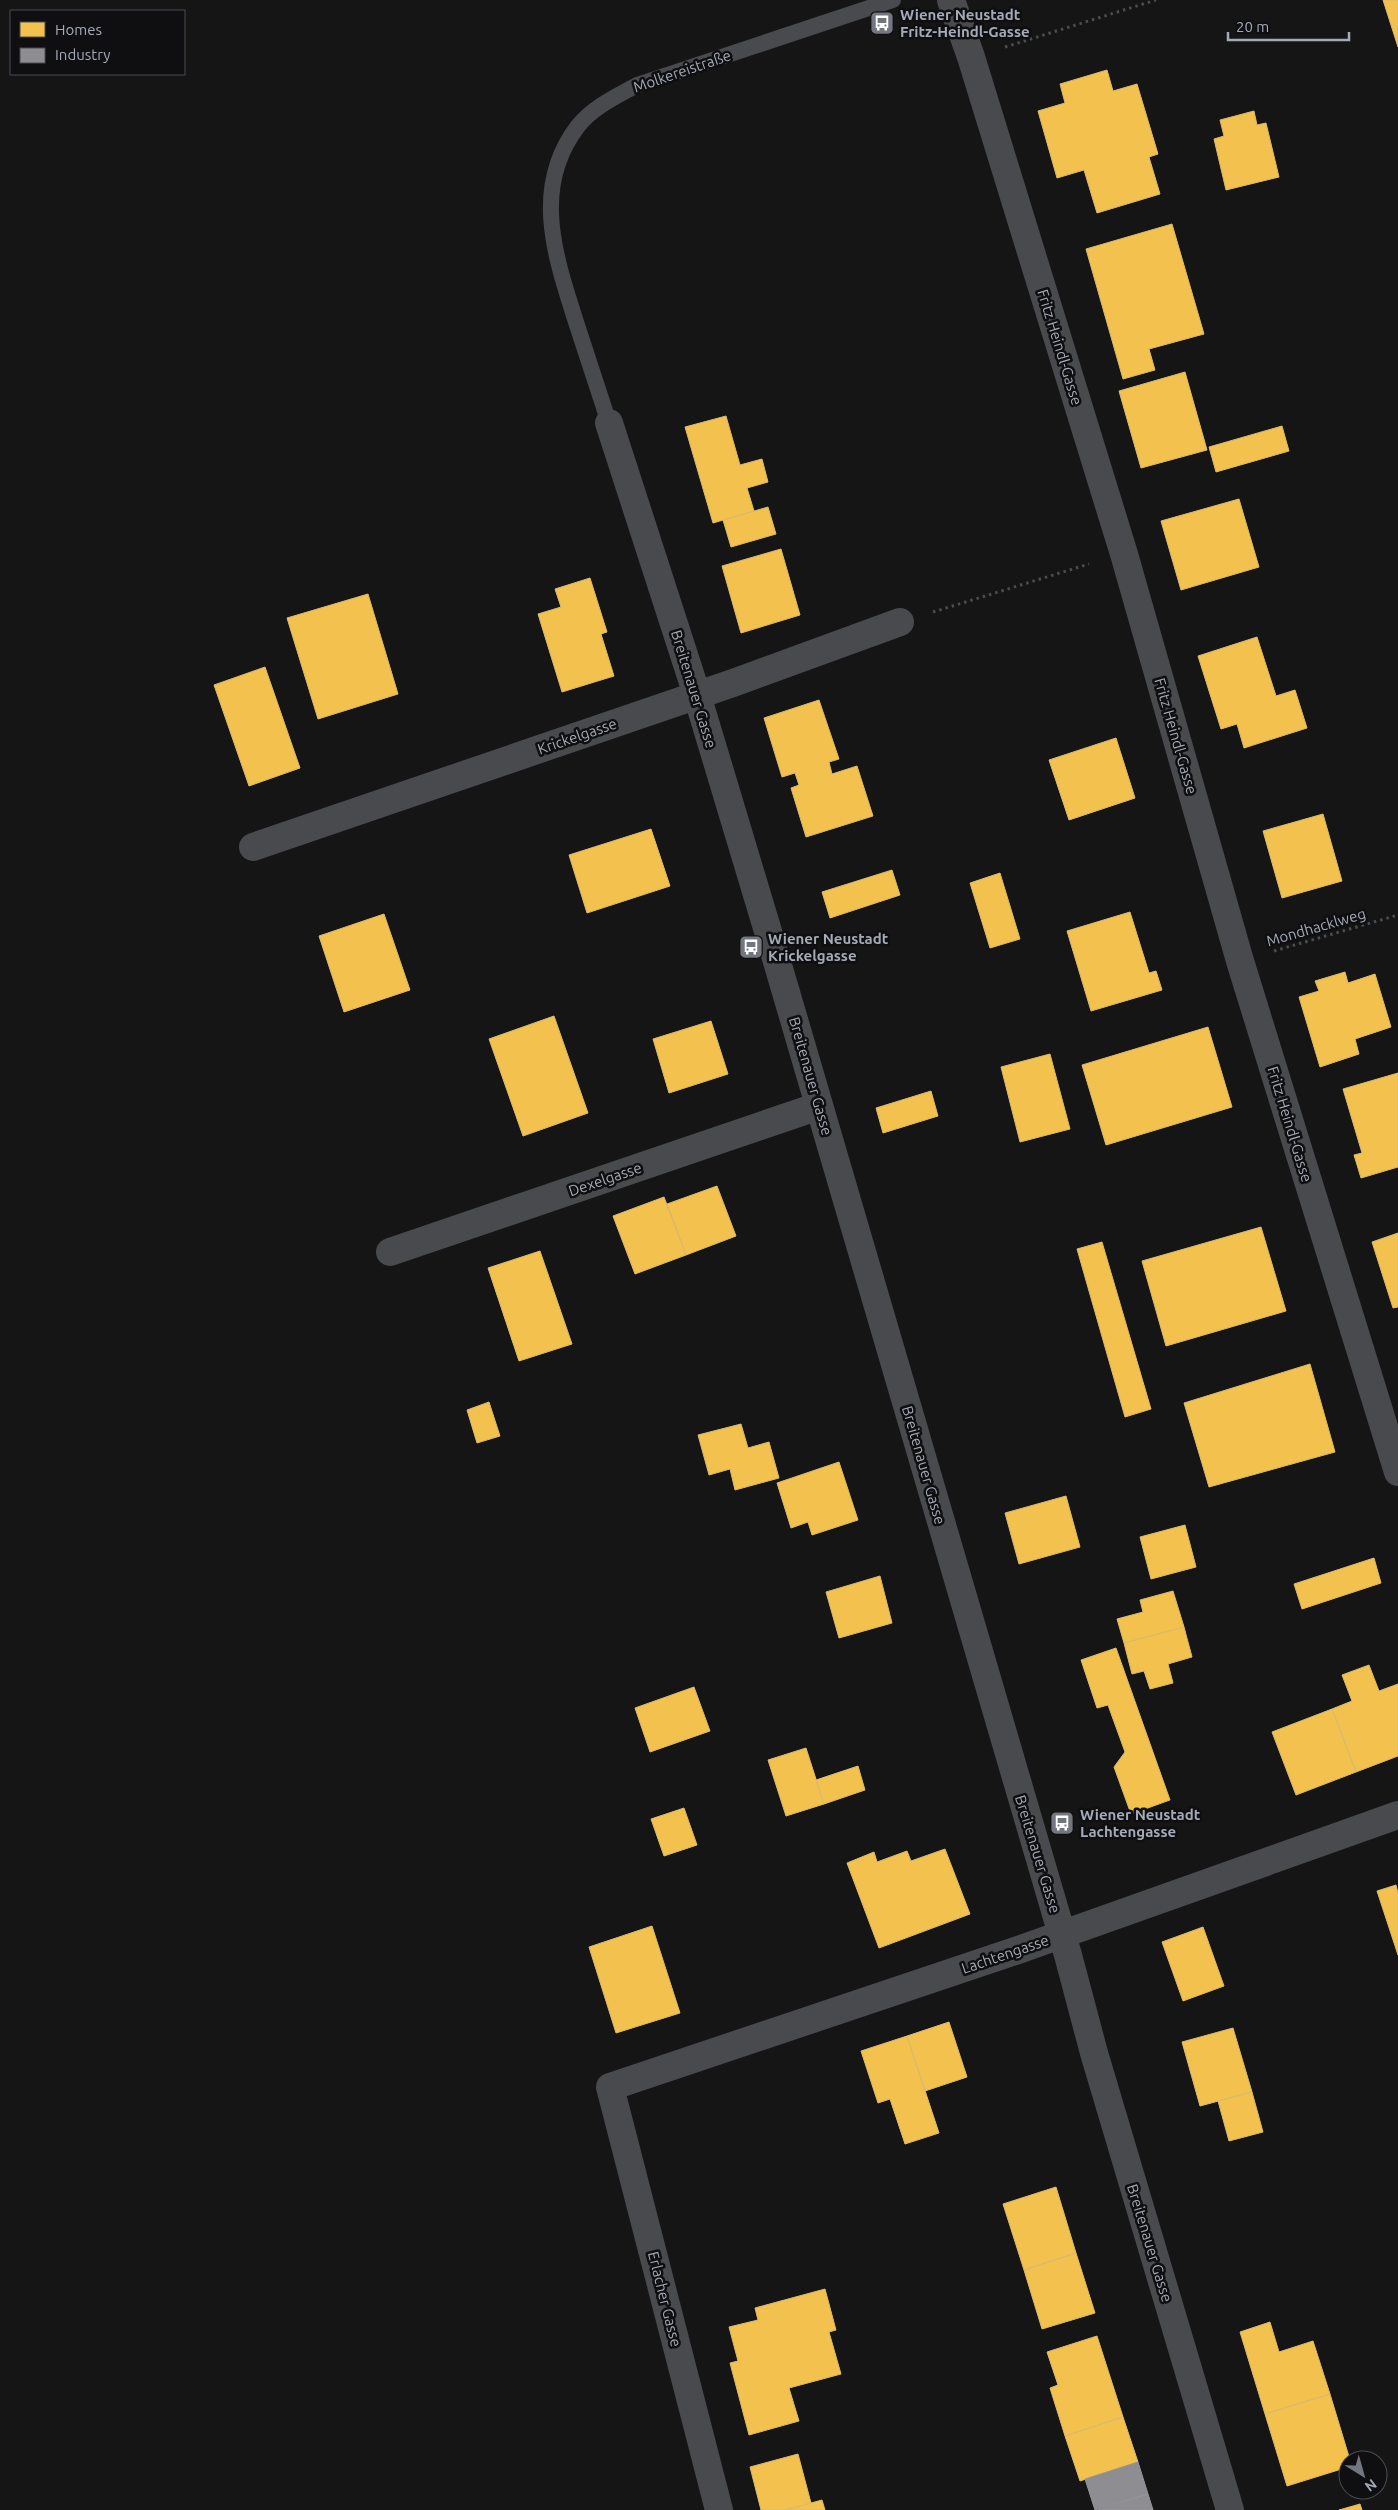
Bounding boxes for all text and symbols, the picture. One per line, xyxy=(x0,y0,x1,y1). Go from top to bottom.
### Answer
place label: Wiener Neustadt Fritz-Heindl-Gasse xyxy=(900,6,1030,40)
legend xyxy=(10,10,185,75)
bus stop icon: Wiener Neustadt Fritz-Heindl-Gasse xyxy=(869,10,895,36)
scale bar xyxy=(1228,10,1349,42)
text: 20 m xyxy=(1236,18,1269,35)
text: Homes xyxy=(55,21,102,38)
text: Industry xyxy=(55,46,110,63)
street label: Molkereistraße xyxy=(631,46,733,96)
street label: Fritz Heindl-Gasse xyxy=(1034,287,1086,407)
street label: Breitenauer Gasse xyxy=(668,628,720,750)
street label: Fritz Heindl-Gasse xyxy=(1151,676,1201,796)
street label: Krickelgasse xyxy=(535,715,619,757)
street label: Mondhacklweg xyxy=(1264,905,1368,949)
place label: Wiener Neustadt Krickelgasse xyxy=(768,930,889,964)
bus stop icon: Wiener Neustadt Krickelgasse xyxy=(738,934,764,960)
street label: Breitenauer Gasse xyxy=(786,1015,836,1137)
street label: Fritz Heindl-Gasse xyxy=(1264,1064,1316,1184)
street label: Dexelgasse xyxy=(566,1159,644,1199)
street label: Breitenauer Gasse xyxy=(899,1404,949,1526)
street label: Breitenauer Gasse xyxy=(1012,1793,1064,1915)
place label: Wiener Neustadt Lachtengasse xyxy=(1080,1806,1201,1840)
bus stop icon: Wiener Neustadt Lachtengasse xyxy=(1049,1810,1075,1836)
street label: Lachtengasse xyxy=(959,1931,1051,1977)
street label: Breitenauer Gasse xyxy=(1124,2182,1176,2304)
street label: Erlacher Gasse xyxy=(645,2250,685,2348)
north arrow xyxy=(1338,2450,1388,2500)
text: N xyxy=(1362,2476,1380,2495)

